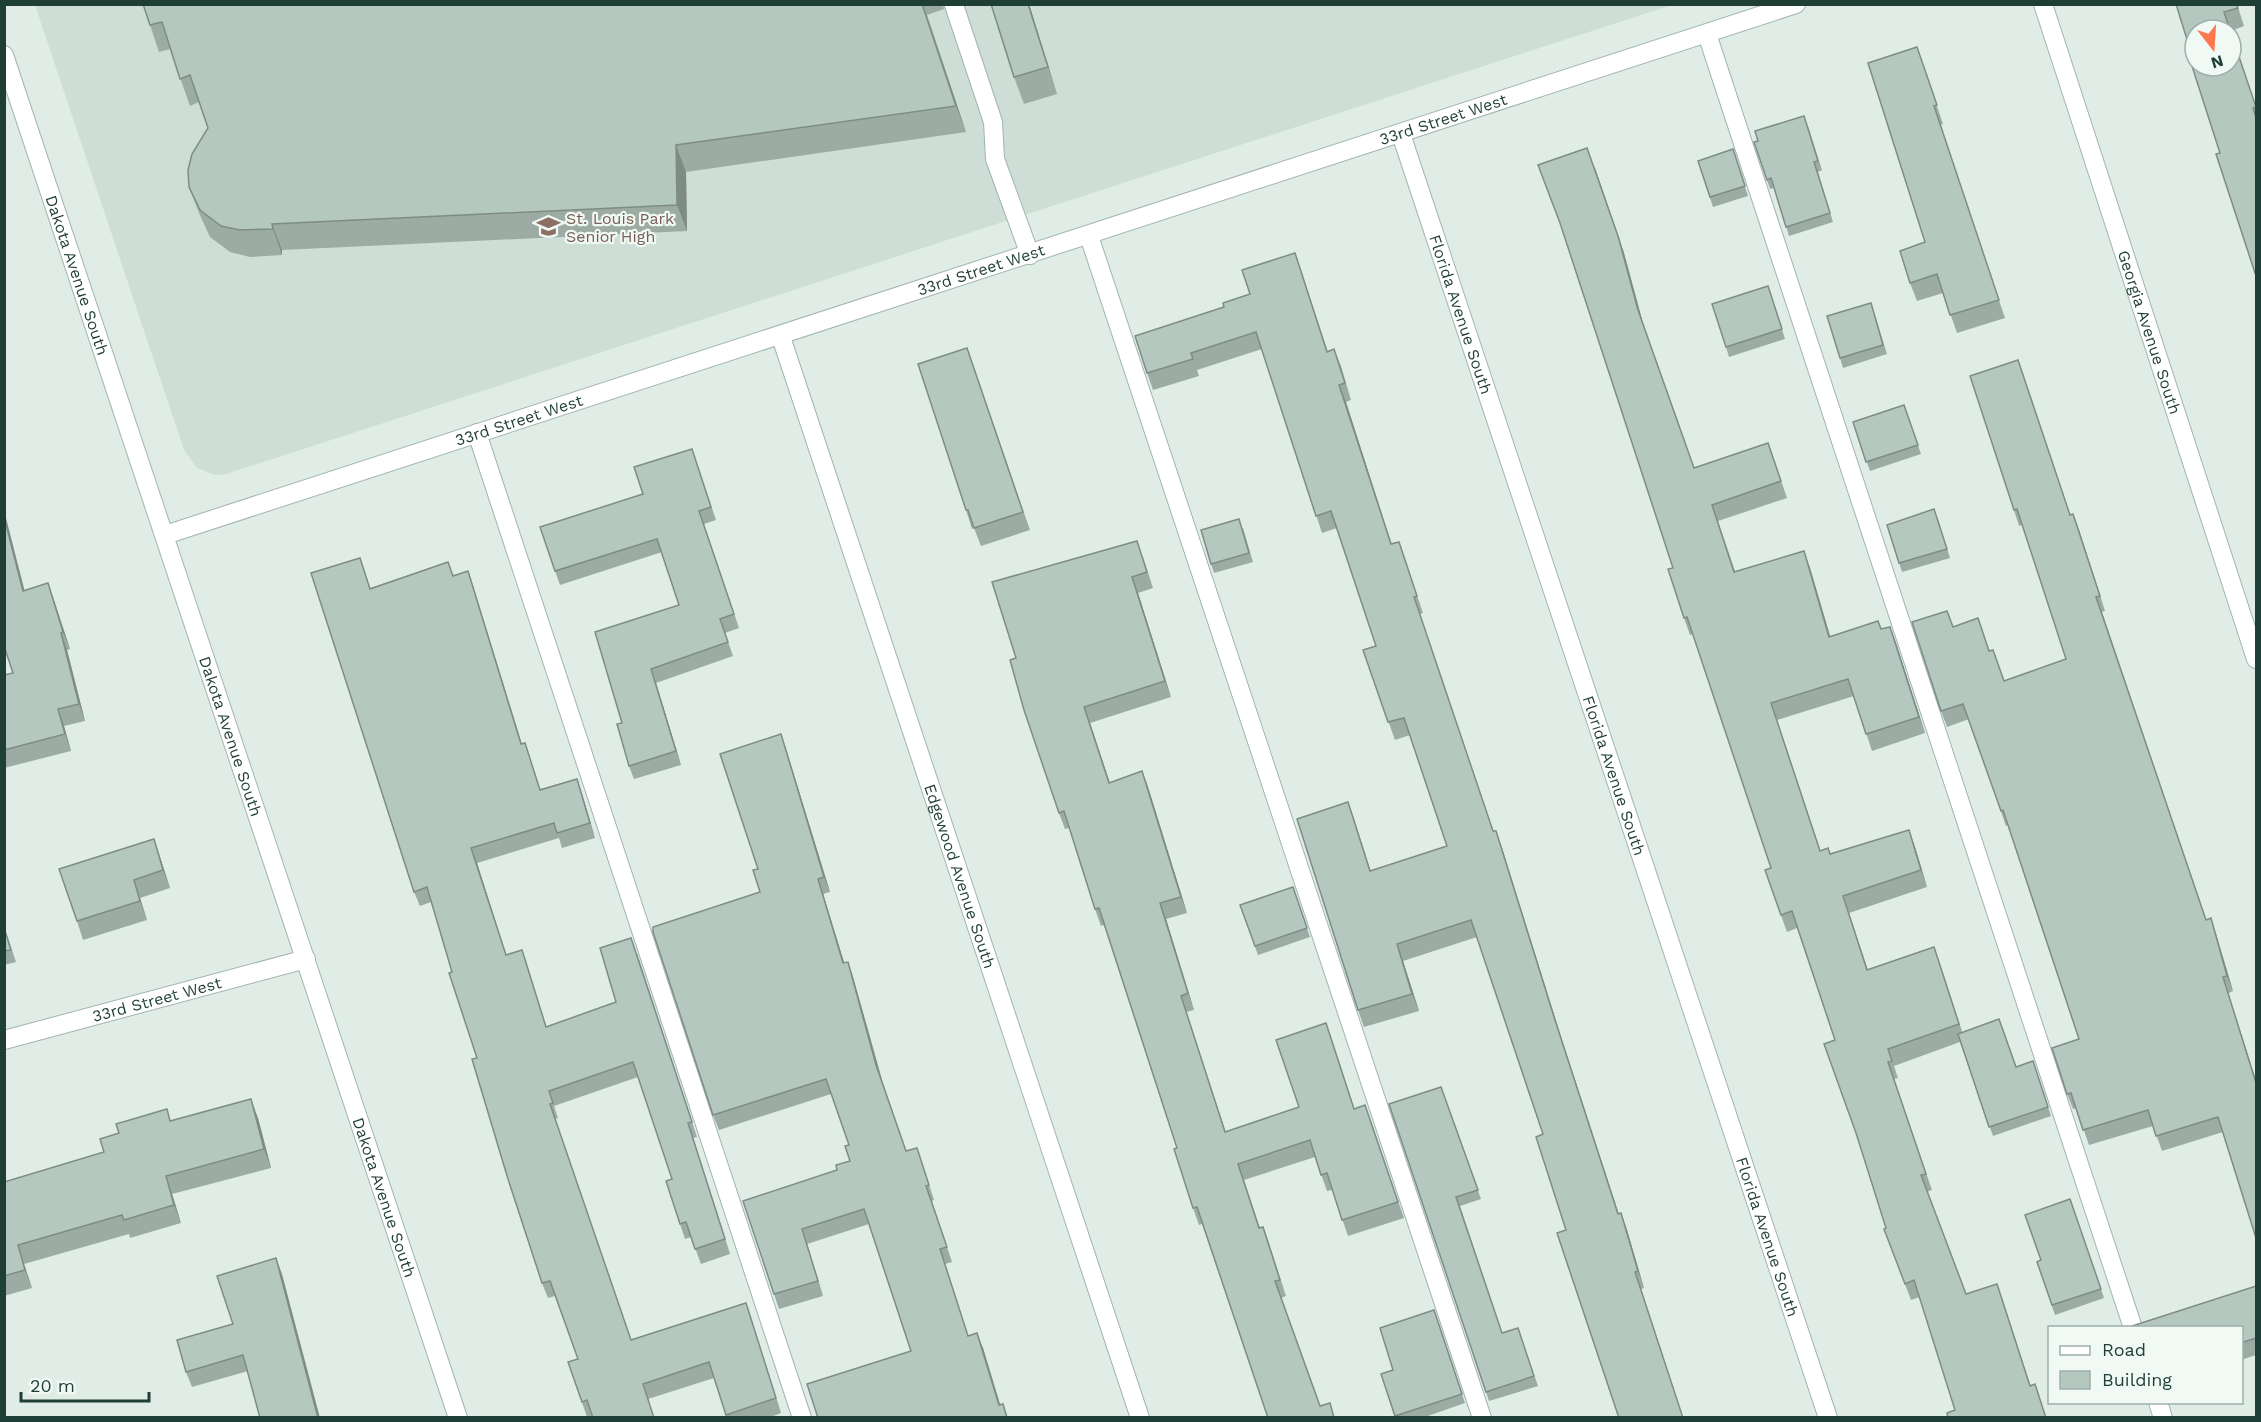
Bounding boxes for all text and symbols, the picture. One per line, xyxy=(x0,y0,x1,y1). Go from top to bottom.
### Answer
north arrow xyxy=(2183,18,2243,78)
text: N xyxy=(2209,51,2226,73)
street label: 33rd Street West xyxy=(1377,89,1509,149)
street label: Dakota Avenue South xyxy=(42,193,113,358)
place label: St. Louis Park Senior High xyxy=(566,209,674,246)
school or university icon: St. Louis Park Senior High xyxy=(535,214,561,240)
street label: Florida Avenue South xyxy=(1426,232,1496,397)
street label: 33rd Street West xyxy=(915,240,1047,299)
street label: Georgia Avenue South xyxy=(2114,248,2185,417)
street label: 33rd Street West xyxy=(453,390,585,449)
street label: Dakota Avenue South xyxy=(195,654,266,819)
street label: Florida Avenue South xyxy=(1579,693,1650,858)
street label: Edgewood Avenue South xyxy=(921,781,999,971)
street label: 33rd Street West xyxy=(90,973,224,1025)
street label: Dakota Avenue South xyxy=(349,1115,420,1280)
street label: Florida Avenue South xyxy=(1732,1154,1803,1319)
legend xyxy=(2048,1326,2243,1404)
text: Road xyxy=(2102,1339,2146,1360)
scale bar xyxy=(21,1365,148,1403)
text: Building xyxy=(2102,1369,2172,1390)
text: 20 m xyxy=(30,1375,75,1396)

